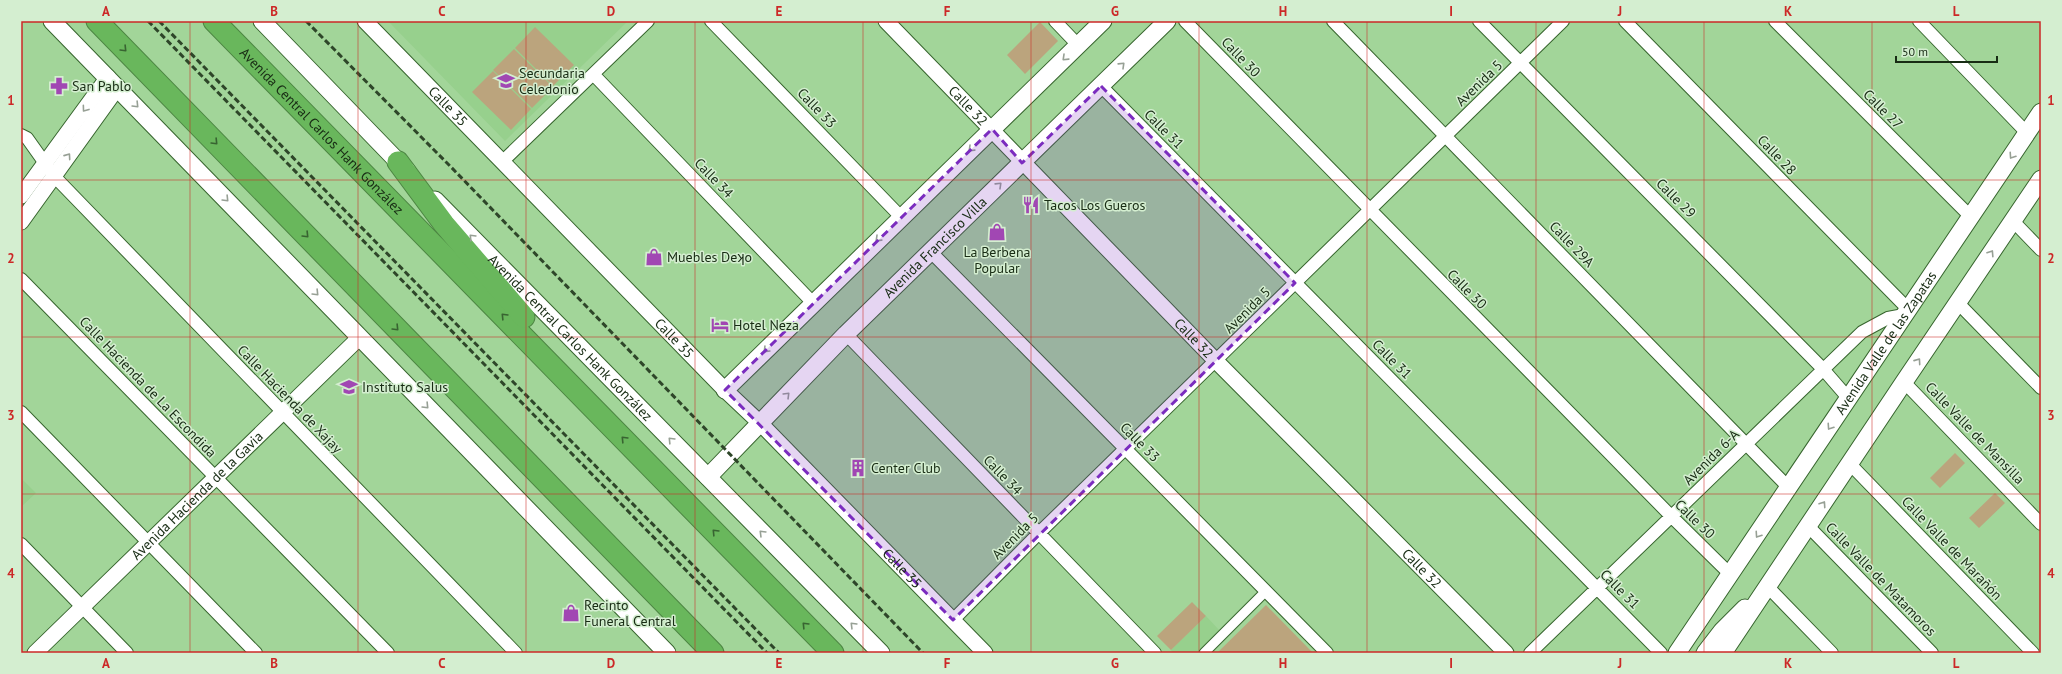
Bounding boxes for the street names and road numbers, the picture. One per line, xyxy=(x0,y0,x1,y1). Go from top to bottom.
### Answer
street label: Calle 30 xyxy=(1218,33,1265,81)
street label: Avenida Central Carlos Hank González xyxy=(236,44,408,218)
street label: Avenida 5 xyxy=(1452,56,1506,110)
street label: Calle 35 xyxy=(425,82,472,130)
street label: Calle 32 xyxy=(945,82,992,130)
street label: Calle 33 xyxy=(794,84,840,132)
street label: Calle 27 xyxy=(1859,85,1907,133)
street label: Calle 31 xyxy=(1140,105,1188,153)
street label: Calle 28 xyxy=(1754,131,1800,179)
street label: Calle 34 xyxy=(691,154,738,202)
street label: Calle 29 xyxy=(1652,174,1700,222)
street label: Avenida Francisco Villa xyxy=(879,193,991,302)
street label: Calle 29A xyxy=(1546,217,1599,271)
street label: Avenida Central Carlos Hank González xyxy=(484,250,656,425)
street label: Calle 30 xyxy=(1443,265,1491,313)
street label: Avenida Valle de las Zapatas xyxy=(1831,267,1941,418)
street label: Avenida 5 xyxy=(1220,283,1274,337)
street label: Calle Hacienda de La Escondida xyxy=(76,313,220,461)
street label: Calle 35 xyxy=(651,314,698,362)
street label: Calle 32 xyxy=(1170,314,1217,362)
street label: Calle 31 xyxy=(1368,335,1416,383)
street label: Calle Hacienda de Xajay xyxy=(234,341,347,457)
street label: Calle Valle de Mansilla xyxy=(1922,378,2029,488)
street label: Calle 33 xyxy=(1116,418,1164,466)
street label: Avenida 6-A xyxy=(1679,425,1743,489)
street label: Avenida Hacienda de la Gavia xyxy=(127,427,267,564)
street label: Calle 34 xyxy=(980,451,1027,499)
street label: Calle Valle de Marañón xyxy=(1898,492,2006,604)
street label: Calle 30 xyxy=(1671,496,1719,543)
street label: Avenida 5 xyxy=(988,509,1042,563)
street label: Calle Valle de Matamoros xyxy=(1822,518,1940,640)
street label: Calle 35 xyxy=(879,545,926,592)
street label: Calle 32 xyxy=(1398,545,1446,592)
street label: Calle 31 xyxy=(1596,565,1644,613)

